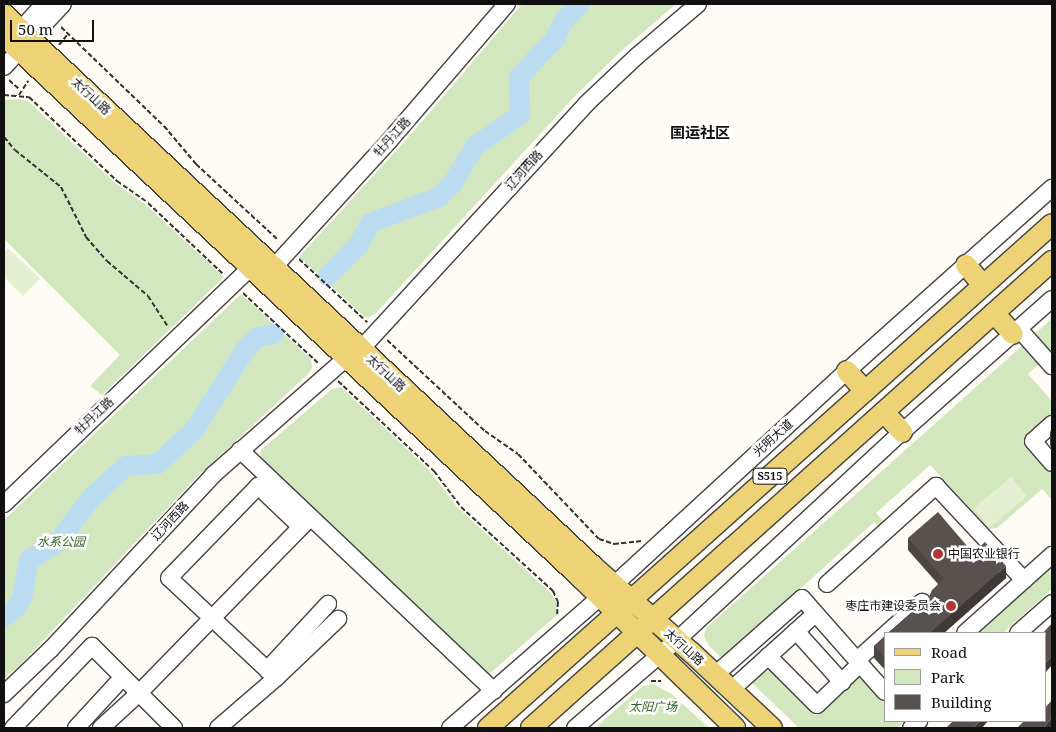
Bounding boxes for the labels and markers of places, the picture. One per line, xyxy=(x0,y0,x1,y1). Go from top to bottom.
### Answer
place label: 中国农业银行 xyxy=(948,547,1020,561)
marker: 中国农业银行 xyxy=(932,548,944,560)
place label: 枣庄市建设委员会 xyxy=(845,599,941,613)
marker: 枣庄市建设委员会 xyxy=(945,600,957,612)

